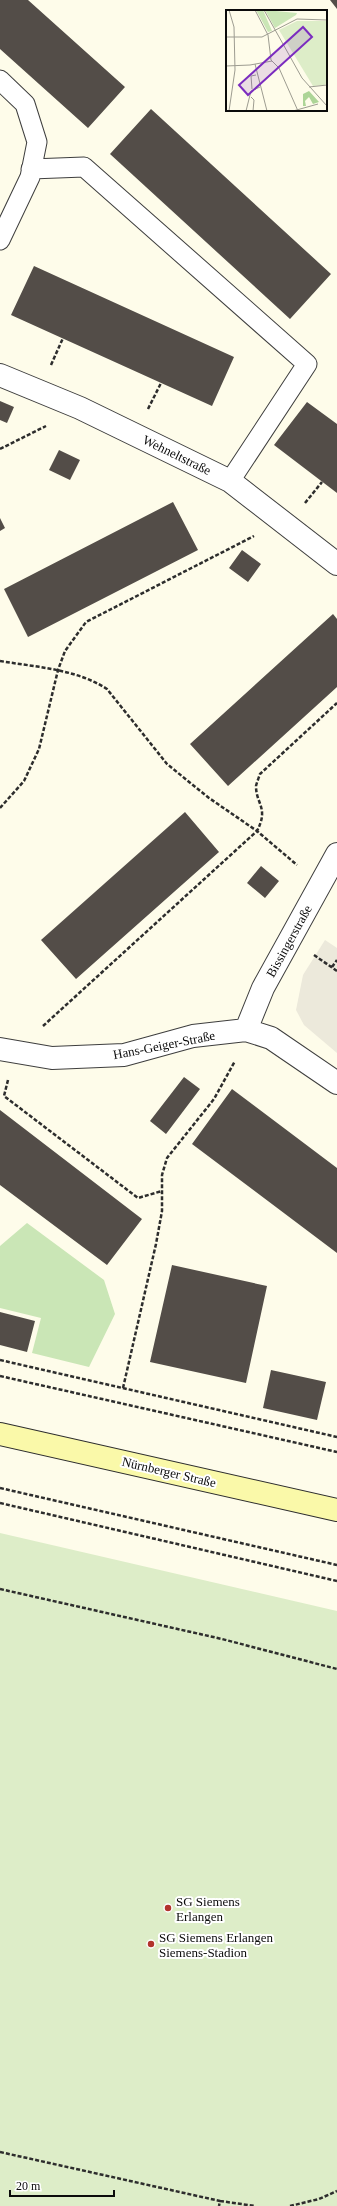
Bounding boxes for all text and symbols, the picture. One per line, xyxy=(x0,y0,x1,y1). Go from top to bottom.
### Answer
inset map xyxy=(226,10,327,111)
street label: Wehneltstraße xyxy=(140,432,214,478)
street label: Bissingerstraße xyxy=(263,902,315,980)
street label: Hans-Geiger-Straße xyxy=(112,1028,217,1062)
street label: Nürnberger Straße xyxy=(120,1454,218,1490)
place label: SG Siemens Erlangen xyxy=(176,1894,240,1924)
marker: SG Siemens Erlangen xyxy=(163,1903,173,1913)
place label: SG Siemens Erlangen Siemens-Stadion xyxy=(159,1930,274,1960)
marker: SG Siemens Erlangen Siemens-Stadion xyxy=(146,1939,156,1949)
scale bar xyxy=(10,2172,114,2198)
text: 20 m xyxy=(16,2179,41,2193)

